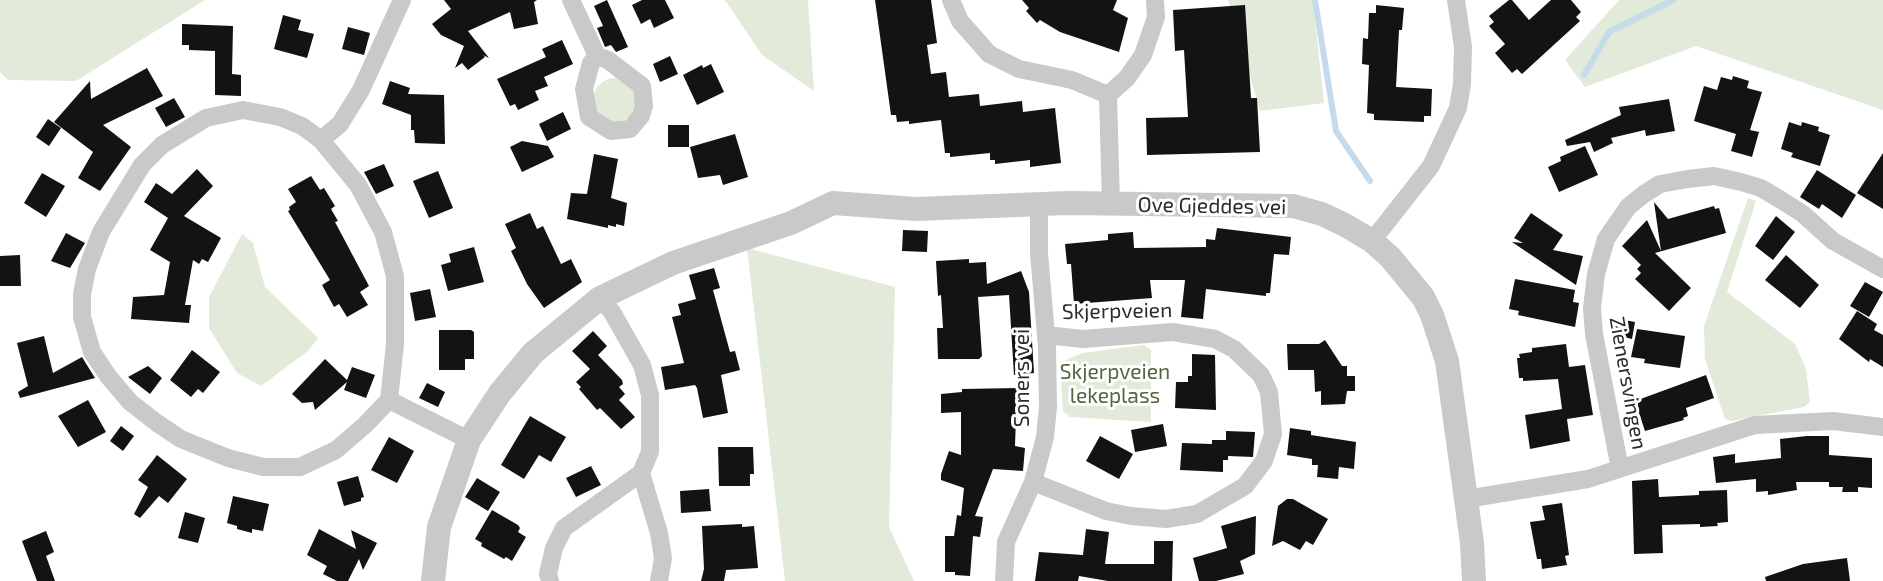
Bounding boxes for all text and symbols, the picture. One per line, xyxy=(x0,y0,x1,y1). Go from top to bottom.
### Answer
street label: Ove Gjeddes vei xyxy=(1137,192,1287,220)
street label: Skjerpveien xyxy=(1062,297,1172,325)
street label: Zienersvingen xyxy=(1604,315,1652,451)
street label: Soners vei xyxy=(1009,329,1035,427)
park label: Skjerpveien lekeplass xyxy=(1060,359,1170,409)

